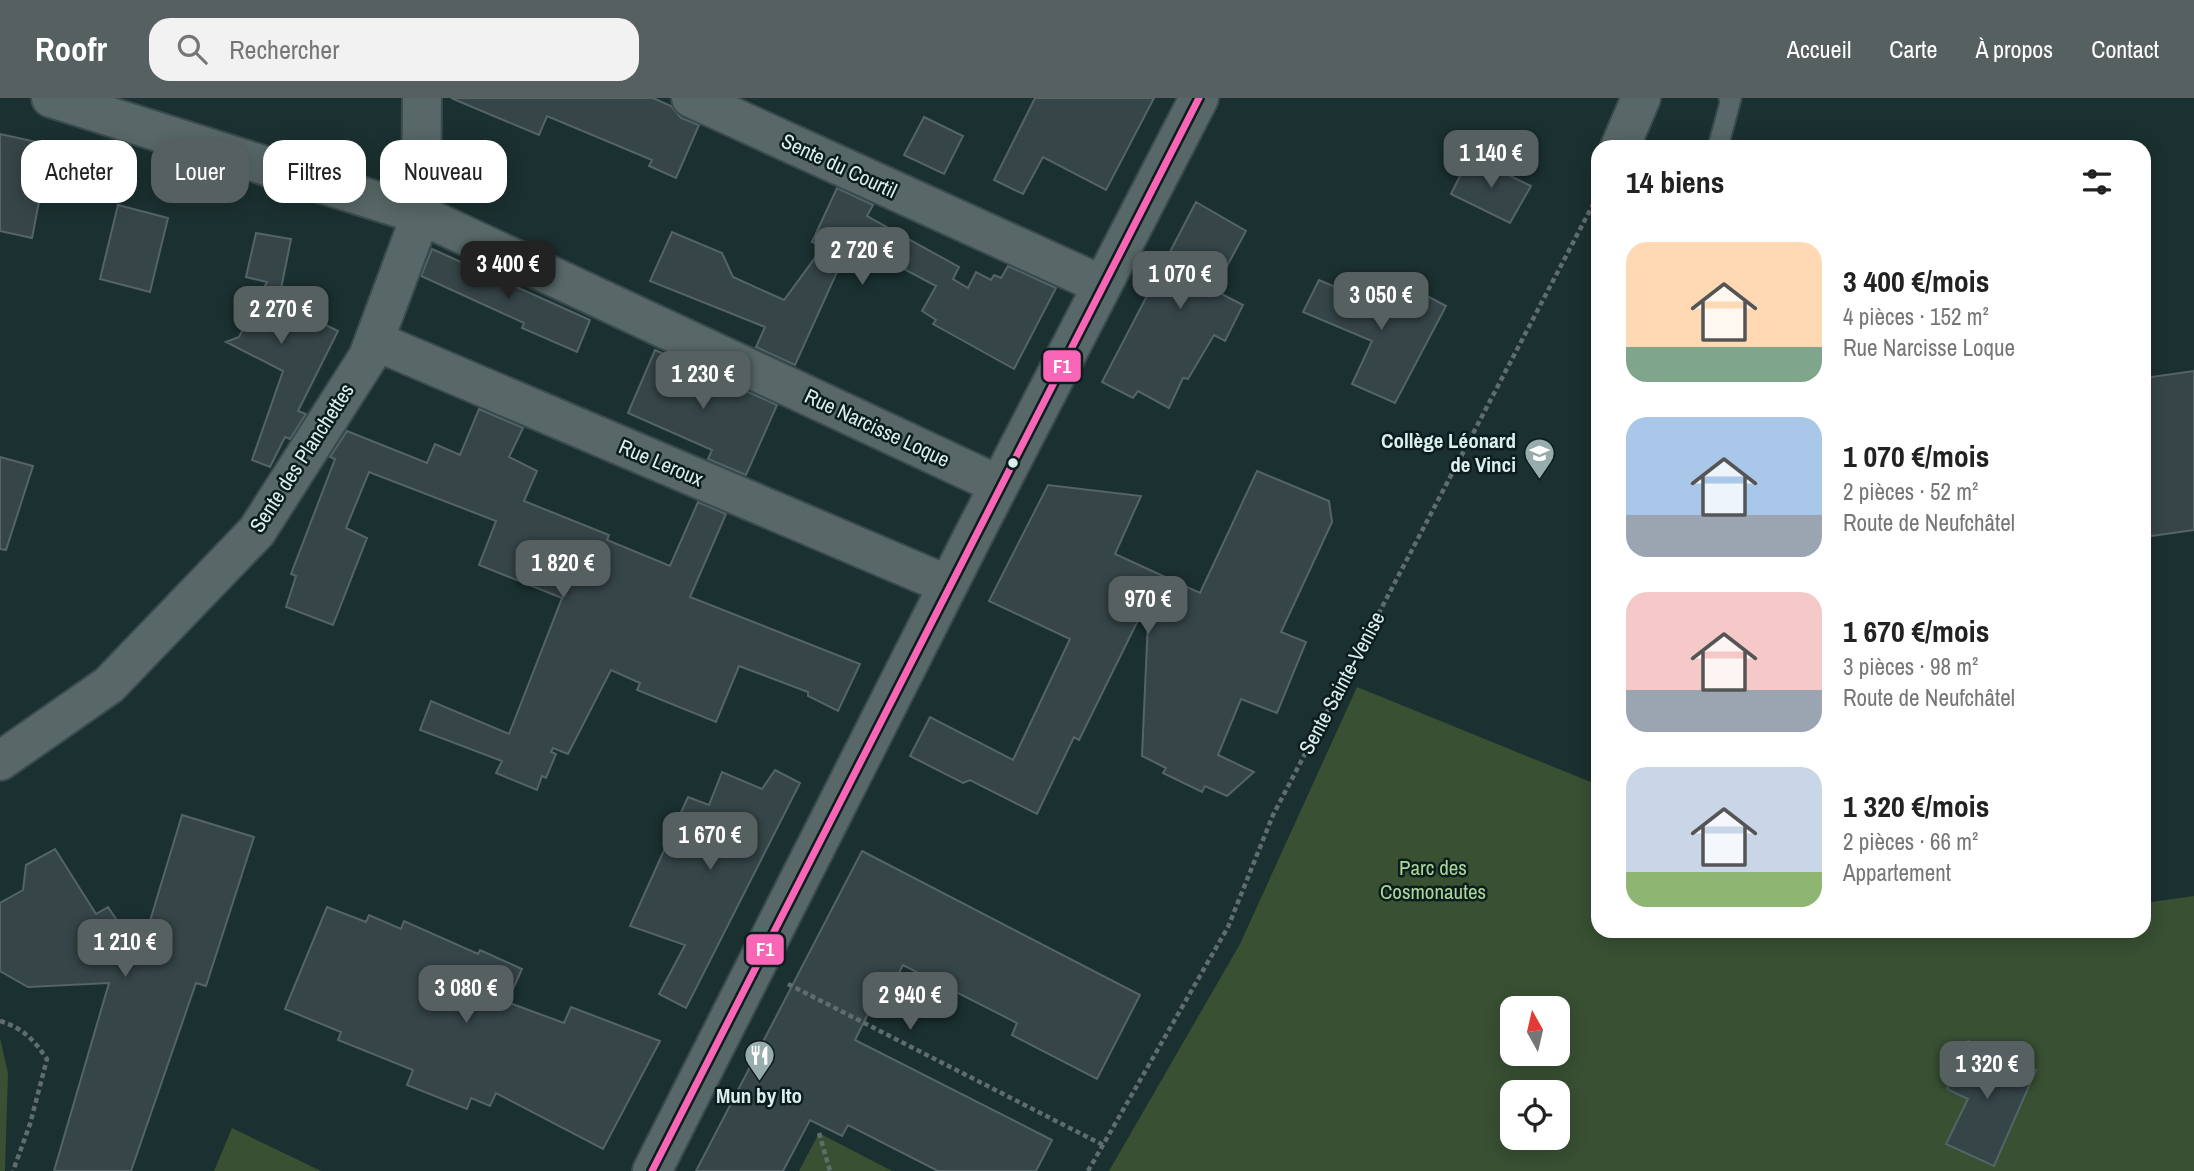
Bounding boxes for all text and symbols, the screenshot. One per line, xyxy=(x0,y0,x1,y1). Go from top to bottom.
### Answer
search box xyxy=(149,18,639,81)
text: Roofr xyxy=(35,27,107,71)
icon: search xyxy=(173,30,211,68)
text: Rechercher xyxy=(229,32,339,67)
text: Accueil xyxy=(1787,33,1851,65)
text: Carte xyxy=(1889,33,1937,65)
text: À propos xyxy=(1975,33,2053,65)
text: Contact xyxy=(2091,33,2159,65)
street label: Sente du Courtil xyxy=(777,126,902,205)
pin: 1 140 € xyxy=(1426,130,1556,190)
text: 1 140 € xyxy=(1460,137,1522,168)
chip: Acheter xyxy=(21,140,137,203)
chip: Louer xyxy=(151,140,249,203)
chip: Filtres xyxy=(263,140,366,203)
chip: Nouveau xyxy=(380,140,507,203)
text: 14 biens xyxy=(1626,162,1724,202)
icon: filters xyxy=(2078,163,2116,201)
pin: 2 720 € xyxy=(797,228,927,287)
text: 2 720 € xyxy=(831,234,893,265)
pin: 3 400 € xyxy=(443,242,573,301)
text: 3 400 € xyxy=(477,248,539,279)
pin: 1 070 € xyxy=(1115,252,1245,311)
text: 1 070 € xyxy=(1149,258,1211,289)
text: 3 400 €/mois xyxy=(1843,261,1989,301)
icon: home xyxy=(1682,270,1766,354)
pin: 3 050 € xyxy=(1316,272,1446,332)
text: 3 050 € xyxy=(1350,279,1412,310)
pin: 2 270 € xyxy=(216,286,346,346)
text: 2 270 € xyxy=(250,293,312,324)
text: 4 pièces · 152 m² xyxy=(1843,301,1989,332)
text: Rue Narcisse Loque xyxy=(1843,332,2015,363)
line badge: F1 xyxy=(1042,349,1082,383)
pin: 1 230 € xyxy=(638,352,768,411)
text: F1 xyxy=(1053,353,1071,379)
text: 1 230 € xyxy=(672,358,734,389)
street label: Sente des Planchettes xyxy=(242,378,361,538)
street label: Rue Narcisse Loque xyxy=(800,381,954,474)
place label: Collège Léonard de Vinci xyxy=(1381,426,1516,479)
street label: Rue Leroux xyxy=(615,432,708,493)
school or university icon: Collège Léonard de Vinci xyxy=(1522,436,1556,480)
text: 1 070 €/mois xyxy=(1843,436,1989,476)
icon: home xyxy=(1682,445,1766,529)
unlabelled marker xyxy=(1006,456,1020,470)
text: 2 pièces · 52 m² xyxy=(1843,476,1978,507)
text: Route de Neufchâtel xyxy=(1843,507,2015,538)
pin: 1 820 € xyxy=(498,540,628,600)
text: 1 820 € xyxy=(532,547,594,578)
pin: 970 € xyxy=(1099,576,1197,636)
text: 970 € xyxy=(1124,583,1172,614)
street label: Sente Sainte-Venise xyxy=(1292,606,1391,759)
text: 1 670 €/mois xyxy=(1843,611,1989,651)
icon: home xyxy=(1682,620,1766,704)
text: 3 pièces · 98 m² xyxy=(1843,651,1978,682)
text: Route de Neufchâtel xyxy=(1843,682,2015,713)
text: 1 320 €/mois xyxy=(1843,786,1989,826)
icon: home xyxy=(1682,795,1766,879)
pin: 1 670 € xyxy=(645,812,775,872)
text: 1 670 € xyxy=(679,819,741,850)
text: 2 pièces · 66 m² xyxy=(1843,826,1978,857)
park label: Parc des Cosmonautes xyxy=(1380,853,1486,906)
text: Appartement xyxy=(1843,857,1951,888)
pin: 1 210 € xyxy=(60,920,190,979)
text: 1 210 € xyxy=(94,926,156,957)
line badge: F1 xyxy=(745,933,785,966)
text: F1 xyxy=(756,936,774,962)
pin: 3 080 € xyxy=(401,965,531,1025)
text: 3 080 € xyxy=(435,972,497,1003)
pin: 2 940 € xyxy=(845,972,975,1032)
text: 2 940 € xyxy=(879,979,941,1010)
north arrow xyxy=(1500,996,1570,1066)
map controls xyxy=(1500,996,1570,1150)
restaurant icon: Mun by Ito xyxy=(742,1039,776,1083)
pin: 1 320 € xyxy=(1922,1042,2052,1101)
text: 1 320 € xyxy=(1956,1048,2018,1079)
button: locate xyxy=(1500,1080,1570,1150)
place label: Mun by Ito xyxy=(716,1081,802,1110)

